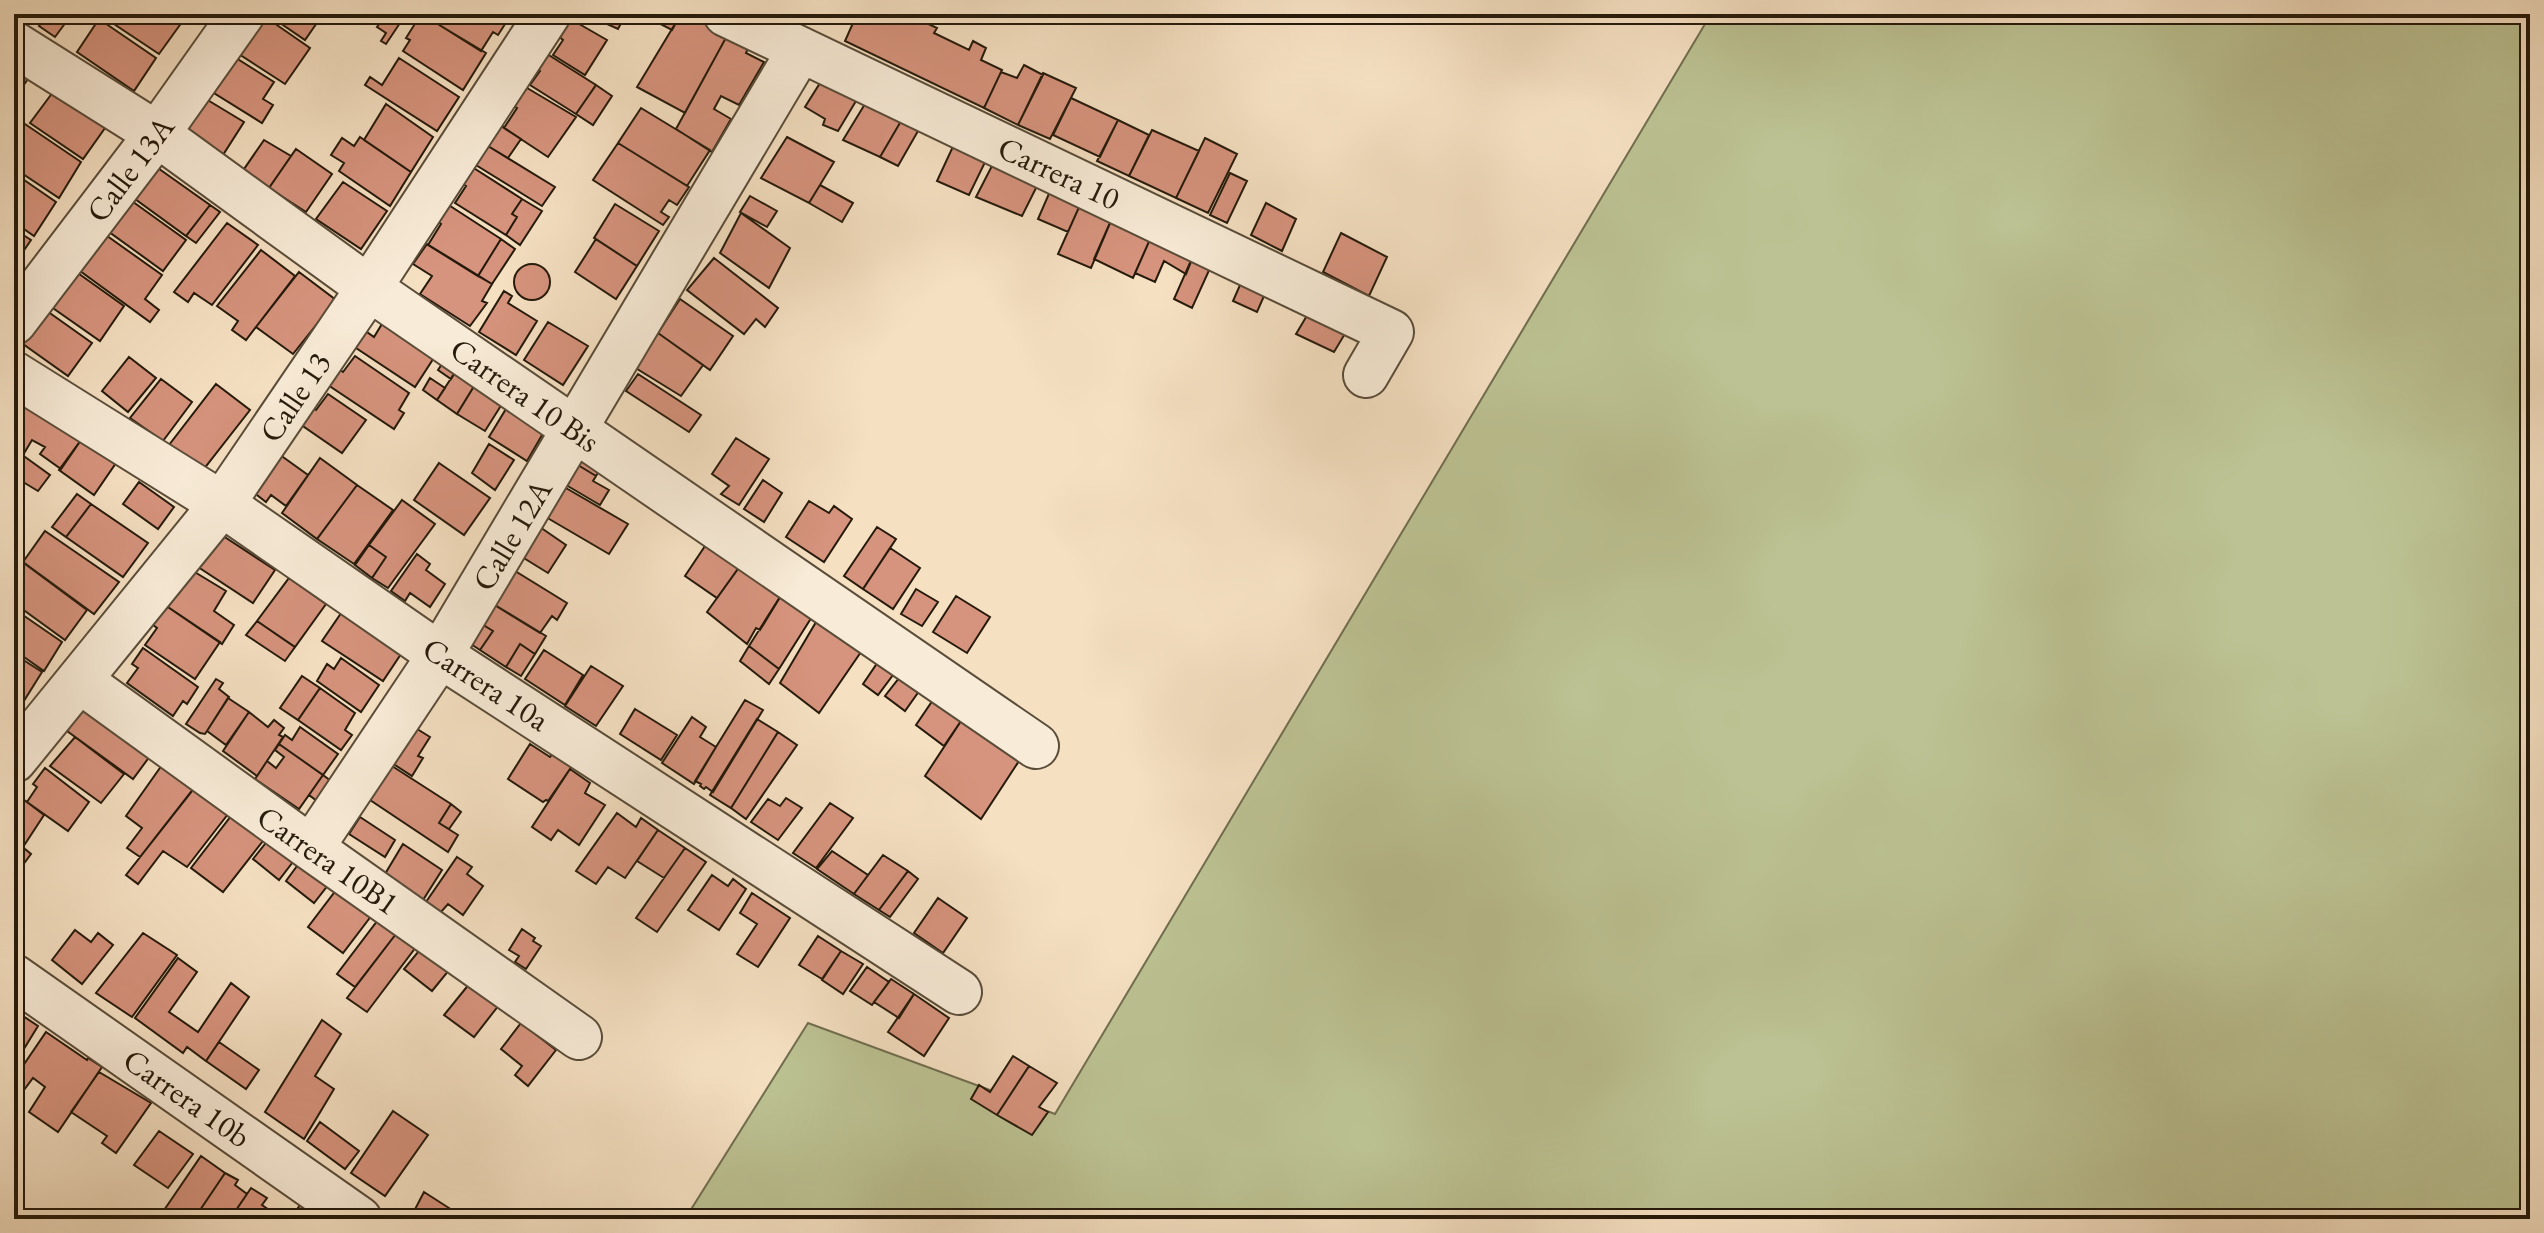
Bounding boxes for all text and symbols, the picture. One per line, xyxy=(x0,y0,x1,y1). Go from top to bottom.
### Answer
street label: Calle 13A xyxy=(76,107,184,231)
street label: Carrera 10 xyxy=(991,127,1127,219)
street label: Carrera 10 Bis xyxy=(442,328,608,462)
street label: Calle 13 xyxy=(250,344,340,450)
street label: Calle 12A xyxy=(462,471,562,598)
street label: Carrera 10a xyxy=(415,628,557,741)
street label: Carrera 10B1 xyxy=(249,796,407,924)
street label: Carrera 10b xyxy=(115,1039,259,1157)

